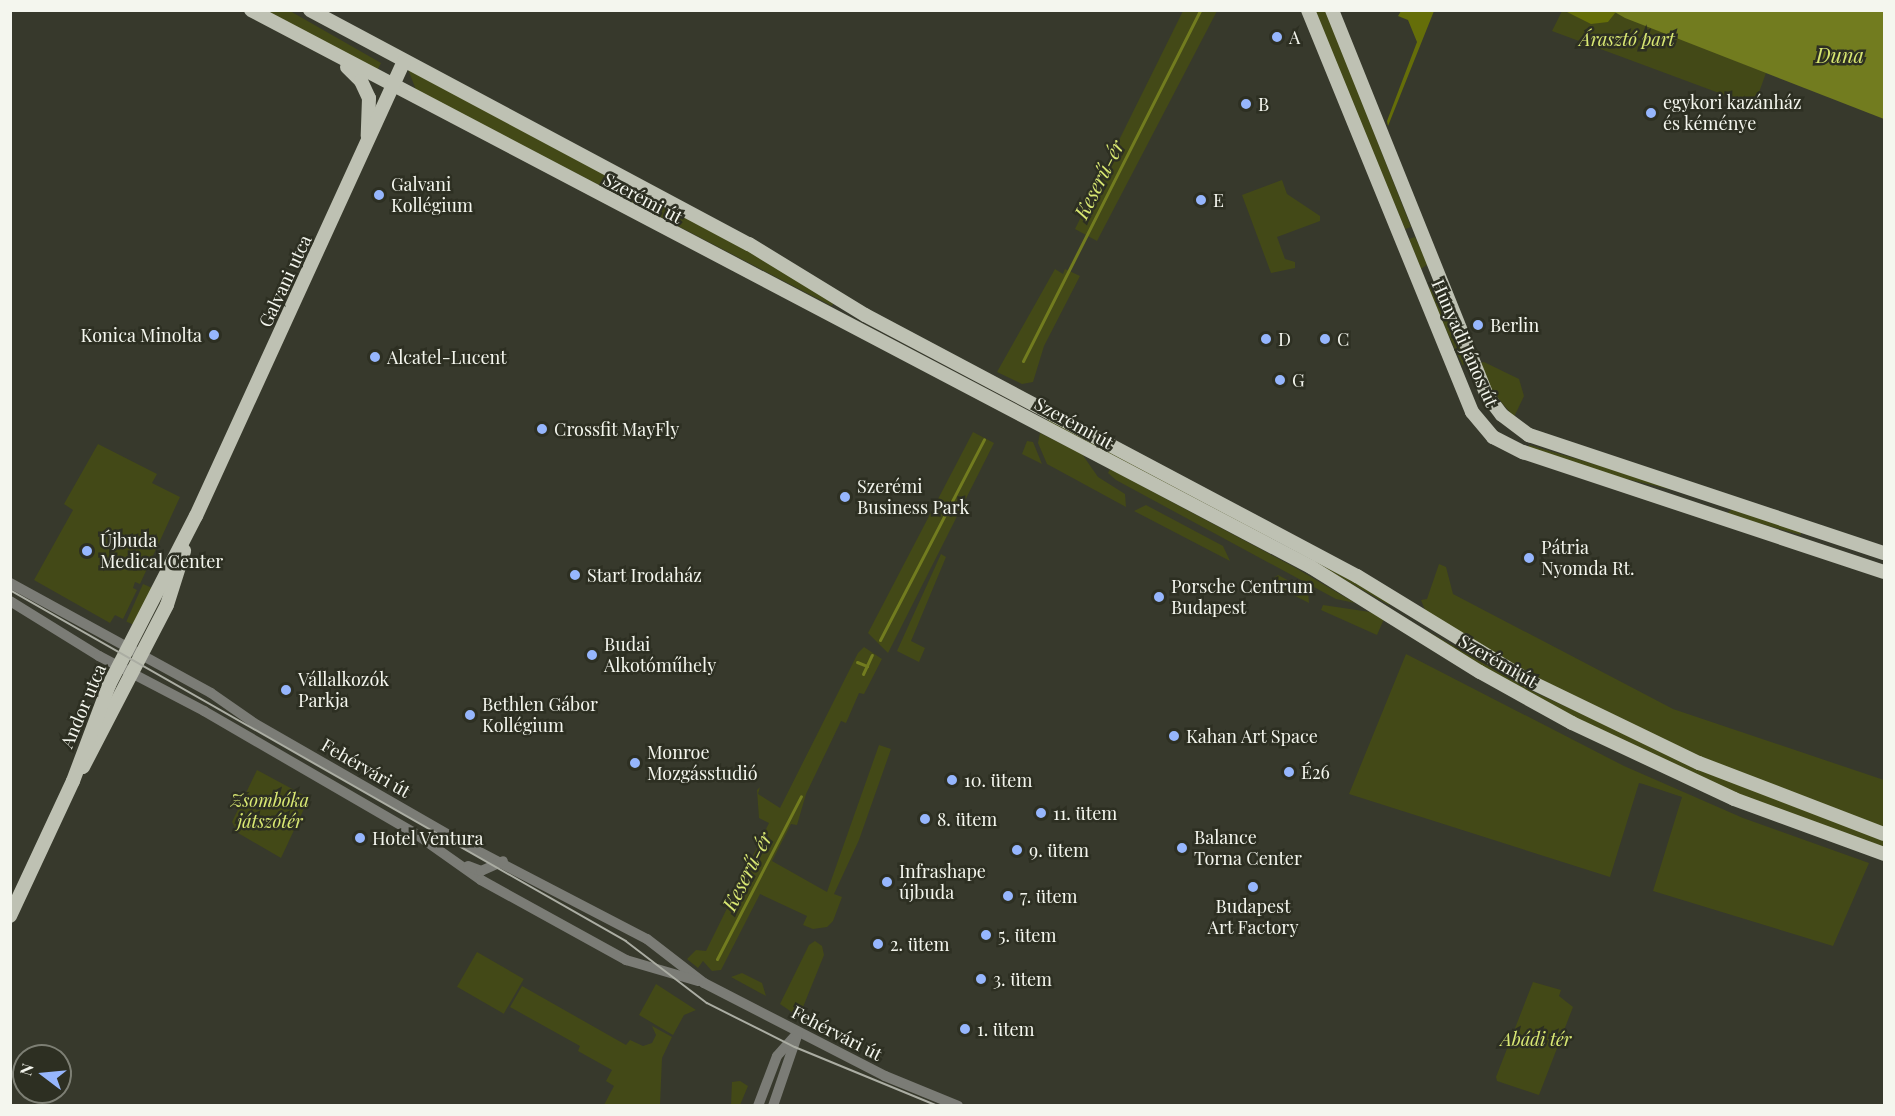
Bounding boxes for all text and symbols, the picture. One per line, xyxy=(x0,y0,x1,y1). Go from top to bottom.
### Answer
place label: A xyxy=(1289,26,1300,48)
park label: Árasztó part xyxy=(1579,28,1675,50)
marker: A xyxy=(1270,30,1284,44)
water label: Duna xyxy=(1816,42,1864,66)
place label: egykori kazánház és kéménye xyxy=(1663,92,1802,134)
place label: B xyxy=(1258,93,1269,115)
marker: B xyxy=(1239,97,1253,111)
marker: egykori kazánház és kéménye xyxy=(1644,106,1658,120)
water label: Keserű-ér xyxy=(1068,136,1128,222)
street label: Szerémi út xyxy=(600,168,686,228)
place label: Galvani Kollégium xyxy=(391,174,473,216)
marker: Galvani Kollégium xyxy=(372,188,386,202)
place label: E xyxy=(1213,189,1224,211)
marker: E xyxy=(1194,193,1208,207)
street label: Galvani utca xyxy=(254,231,316,331)
street label: Hunyadi János út xyxy=(1427,276,1503,410)
place label: Berlin xyxy=(1490,314,1539,336)
marker: Berlin xyxy=(1471,318,1485,332)
place label: Konica Minolta xyxy=(80,324,202,346)
marker: Konica Minolta xyxy=(207,328,221,342)
place label: D xyxy=(1278,328,1291,350)
place label: C xyxy=(1337,328,1349,350)
marker: D xyxy=(1259,332,1273,346)
marker: C xyxy=(1318,332,1332,346)
place label: Alcatel-Lucent xyxy=(387,346,507,368)
marker: Alcatel-Lucent xyxy=(368,350,382,364)
place label: G xyxy=(1292,369,1305,391)
marker: G xyxy=(1273,373,1287,387)
street label: Szerémi út xyxy=(1031,393,1117,453)
place label: Crossfit MayFly xyxy=(554,418,680,440)
marker: Crossfit MayFly xyxy=(535,422,549,436)
place label: Szerémi Business Park xyxy=(857,476,969,518)
marker: Szerémi Business Park xyxy=(838,490,852,504)
place label: Újbuda Medical Center xyxy=(100,530,223,572)
place label: Pátria Nyomda Rt. xyxy=(1541,537,1635,580)
marker: Újbuda Medical Center xyxy=(78,542,96,560)
marker: Pátria Nyomda Rt. xyxy=(1522,551,1536,565)
place label: Start Irodaház xyxy=(587,564,702,586)
marker: Start Irodaház xyxy=(568,568,582,582)
place label: Porsche Centrum Budapest xyxy=(1171,576,1313,618)
marker: Porsche Centrum Budapest xyxy=(1152,590,1166,604)
street label: Szerémi út xyxy=(1455,630,1541,692)
place label: Budai Alkotóműhely xyxy=(604,634,716,676)
marker: Budai Alkotóműhely xyxy=(585,648,599,662)
street label: Andor utca xyxy=(56,661,110,751)
place label: Vállalkozók Parkja xyxy=(298,669,389,712)
marker: Vállalkozók Parkja xyxy=(279,683,293,697)
place label: Bethlen Gábor Kollégium xyxy=(482,694,598,736)
marker: Bethlen Gábor Kollégium xyxy=(463,708,477,722)
place label: Kahan Art Space xyxy=(1186,725,1319,747)
marker: Kahan Art Space xyxy=(1167,729,1181,743)
street label: Fehérvári út xyxy=(318,734,414,802)
place label: Monroe Mozgásstudió xyxy=(647,742,758,784)
marker: Monroe Mozgásstudió xyxy=(628,756,642,770)
place label: É26 xyxy=(1301,761,1330,783)
marker: É26 xyxy=(1282,765,1296,779)
place label: 10. ütem xyxy=(964,769,1032,791)
marker: 10. ütem xyxy=(945,773,959,787)
park label: Zsombóka játszótér xyxy=(231,790,309,832)
place label: 11. ütem xyxy=(1053,802,1117,824)
marker: 11. ütem xyxy=(1034,806,1048,820)
place label: 8. ütem xyxy=(937,808,997,830)
marker: 8. ütem xyxy=(918,812,932,826)
place label: Hotel Ventura xyxy=(372,827,484,849)
place label: Balance Torna Center xyxy=(1194,827,1302,870)
water label: Keserű-ér xyxy=(716,828,776,914)
marker: Hotel Ventura xyxy=(353,831,367,845)
place label: 9. ütem xyxy=(1029,839,1089,861)
marker: Balance Torna Center xyxy=(1175,841,1189,855)
marker: 9. ütem xyxy=(1010,843,1024,857)
place label: Infrashape újbuda xyxy=(899,861,986,904)
marker: Infrashape újbuda xyxy=(880,875,894,889)
marker: Budapest Art Factory xyxy=(1246,880,1260,894)
place label: 7. ütem xyxy=(1020,885,1078,907)
marker: 7. ütem xyxy=(1001,889,1015,903)
place label: Budapest Art Factory xyxy=(1207,896,1299,938)
place label: 5. ütem xyxy=(998,924,1056,946)
marker: 5. ütem xyxy=(979,928,993,942)
place label: 2. ütem xyxy=(890,933,950,955)
marker: 2. ütem xyxy=(871,937,885,951)
place label: 3. ütem xyxy=(993,968,1052,990)
marker: 3. ütem xyxy=(974,972,988,986)
street label: Fehérvári út xyxy=(788,1001,886,1065)
place label: 1. ütem xyxy=(977,1018,1035,1040)
marker: 1. ütem xyxy=(958,1022,972,1036)
park label: Abádi tér xyxy=(1501,1028,1571,1050)
north arrow xyxy=(12,1044,72,1104)
text: N xyxy=(14,1061,38,1078)

